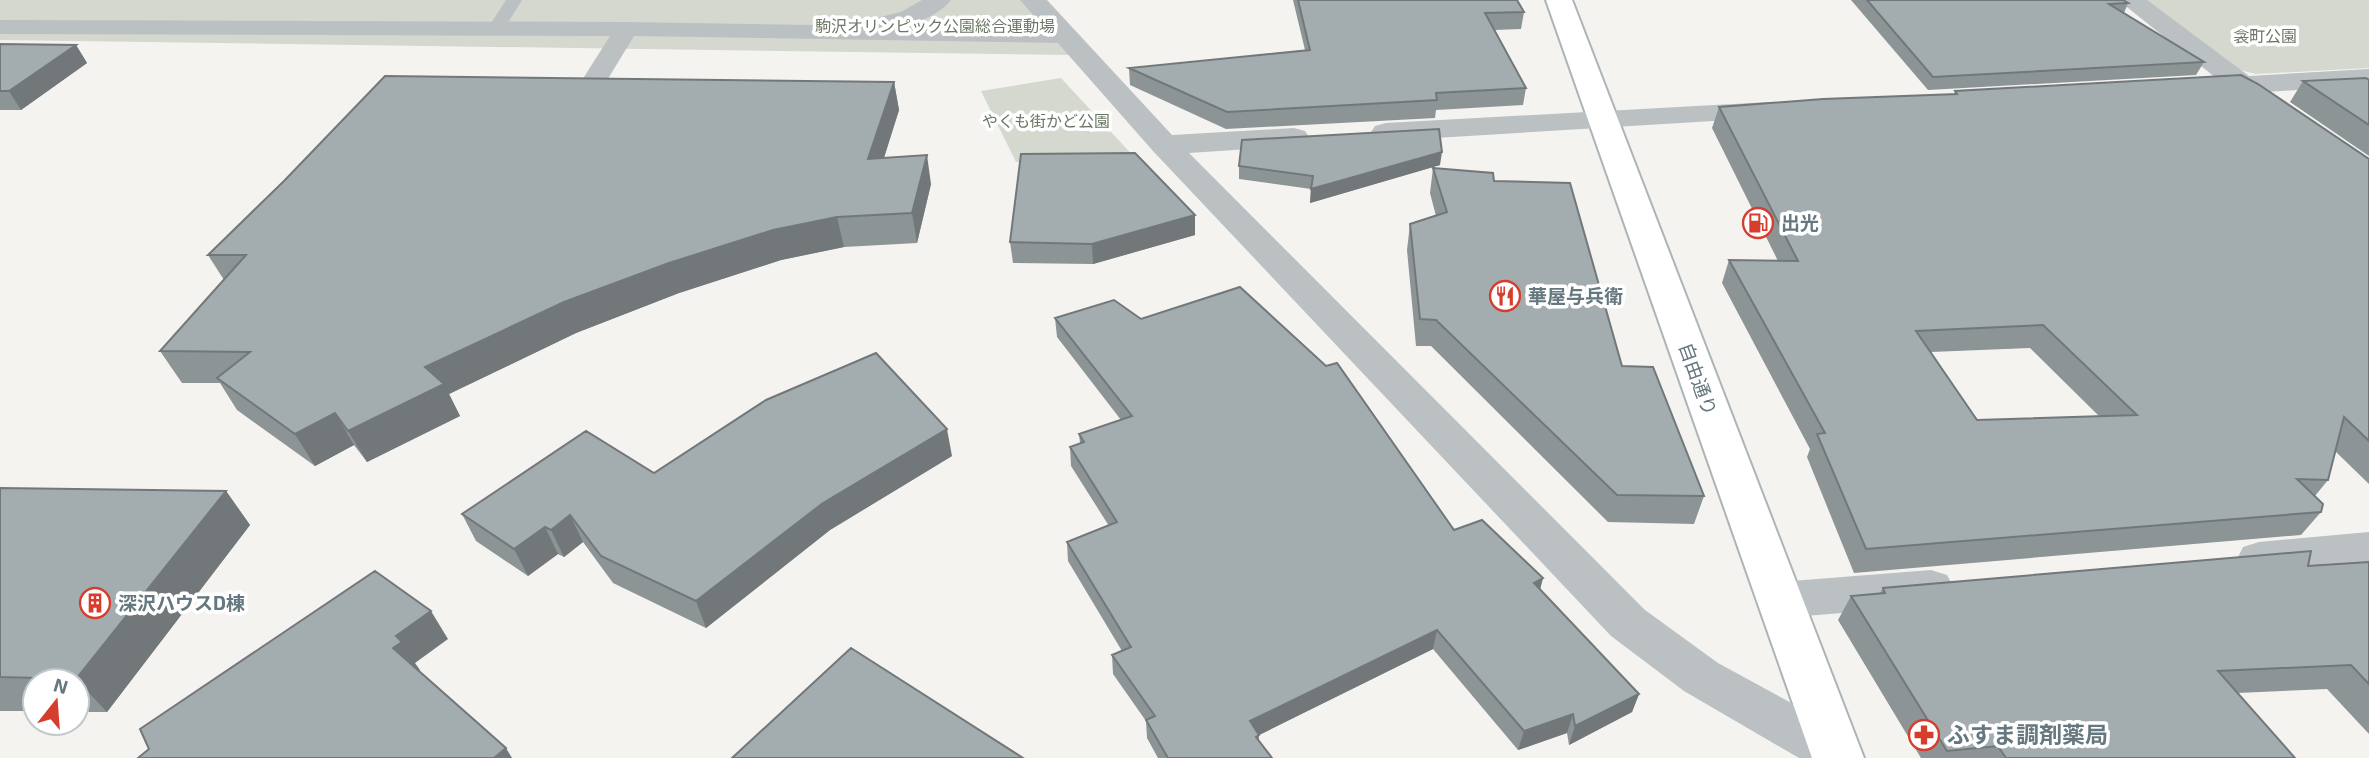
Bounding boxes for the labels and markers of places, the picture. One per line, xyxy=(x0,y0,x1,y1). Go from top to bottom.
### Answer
fuel station icon: 出光 xyxy=(1741,206,1775,240)
place label: 出光 xyxy=(1781,211,1819,234)
restaurant icon: 華屋与兵衛 xyxy=(1488,279,1522,313)
place label: 華屋与兵衛 xyxy=(1528,284,1623,307)
building icon: 深沢ハウスD棟 xyxy=(78,586,112,620)
place label: 深沢ハウスD棟 xyxy=(118,591,245,614)
pharmacy icon: ふすま調剤薬局 xyxy=(1907,718,1941,752)
place label: ふすま調剤薬局 xyxy=(1947,720,2108,748)

